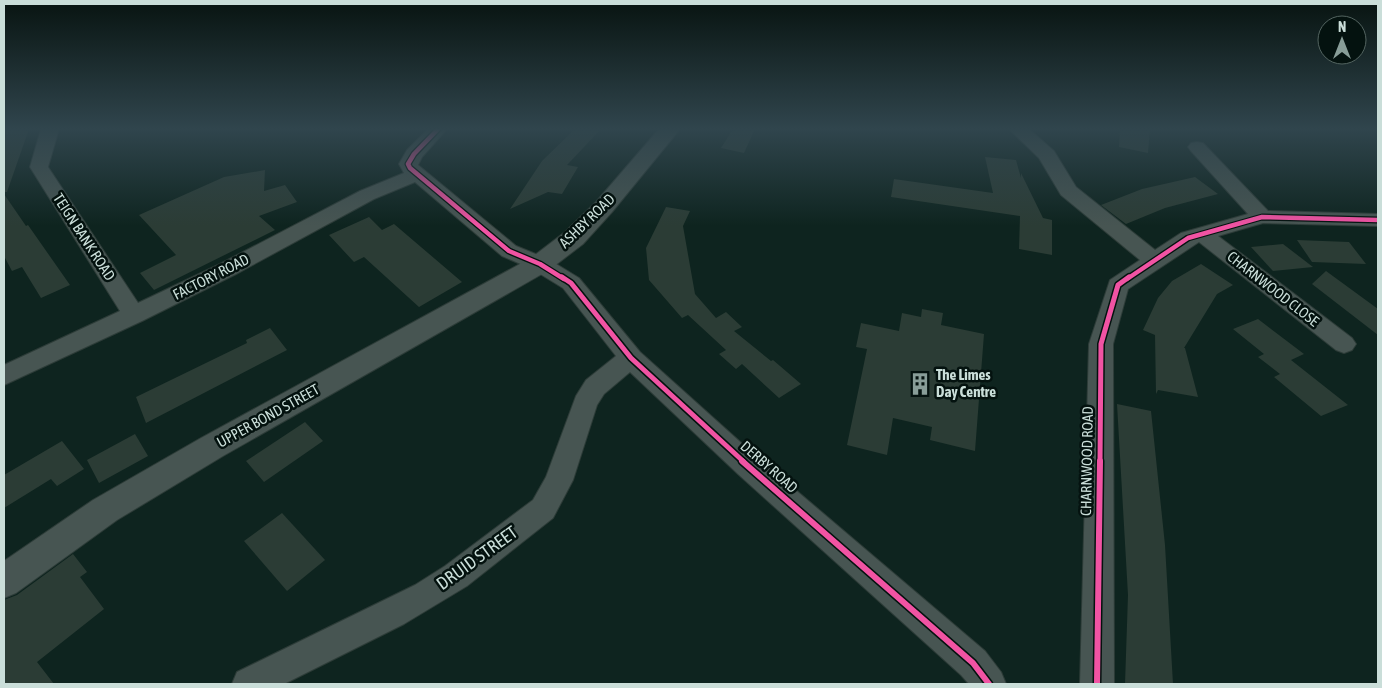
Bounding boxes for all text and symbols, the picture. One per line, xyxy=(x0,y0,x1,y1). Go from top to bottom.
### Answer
north arrow xyxy=(1317,15,1367,65)
text: N xyxy=(1338,19,1346,35)
street label: TEIGN BANK ROAD xyxy=(50,190,119,283)
street label: ASHBY ROAD xyxy=(556,190,618,251)
street label: CHARNWOOD CLOSE xyxy=(1224,248,1323,330)
street label: FACTORY ROAD xyxy=(170,250,252,303)
place label: The Limes Day Centre xyxy=(936,366,996,400)
building icon: The Limes Day Centre xyxy=(907,371,933,397)
street label: UPPER BOND STREET xyxy=(214,380,322,451)
street label: CHARNWOOD ROAD xyxy=(1077,406,1096,516)
street label: DERBY ROAD xyxy=(737,437,801,496)
street label: DRUID STREET xyxy=(432,521,521,594)

